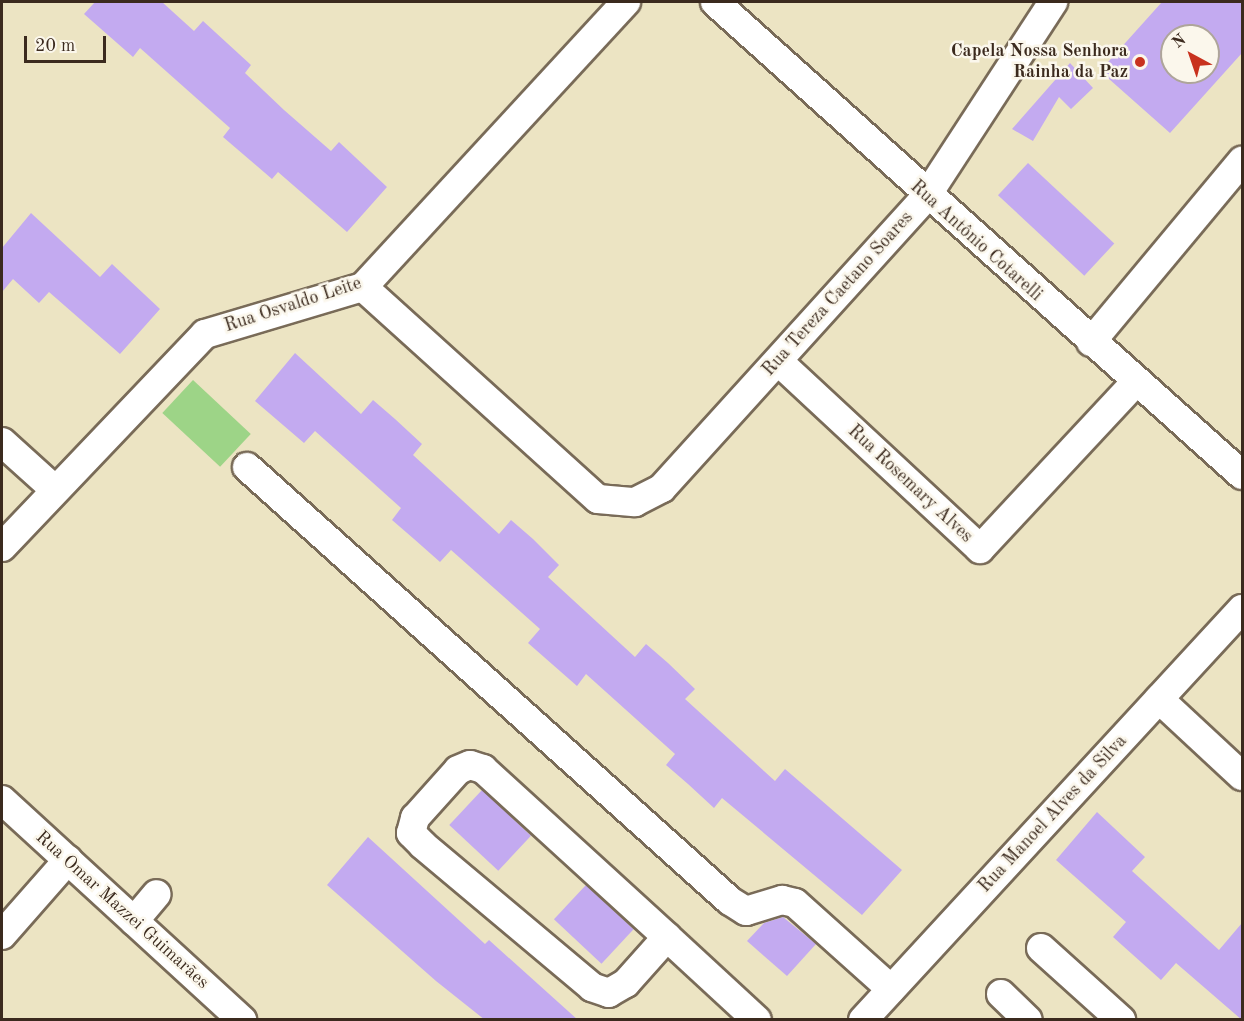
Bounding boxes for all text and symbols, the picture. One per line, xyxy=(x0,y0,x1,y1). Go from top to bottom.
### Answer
scale bar xyxy=(27,24,110,62)
north arrow xyxy=(1160,24,1220,84)
text: N xyxy=(1170,32,1190,52)
text: 20 m xyxy=(35,37,75,55)
place label: Capela Nossa Senhora Rainha da Paz xyxy=(951,41,1128,84)
marker: Capela Nossa Senhora Rainha da Paz xyxy=(1133,55,1147,69)
street label: Rua Antônio Cotarelli xyxy=(906,176,1046,306)
street label: Rua Tereza Caetano Soares xyxy=(758,207,918,381)
street label: Rua Osvaldo Leite xyxy=(222,273,364,337)
street label: Rua Rosemary Alves xyxy=(843,421,977,547)
street label: Rua Manoel Alves da Silva xyxy=(974,731,1132,897)
street label: Rua Omar Mazzei Guimarães xyxy=(31,826,213,994)

